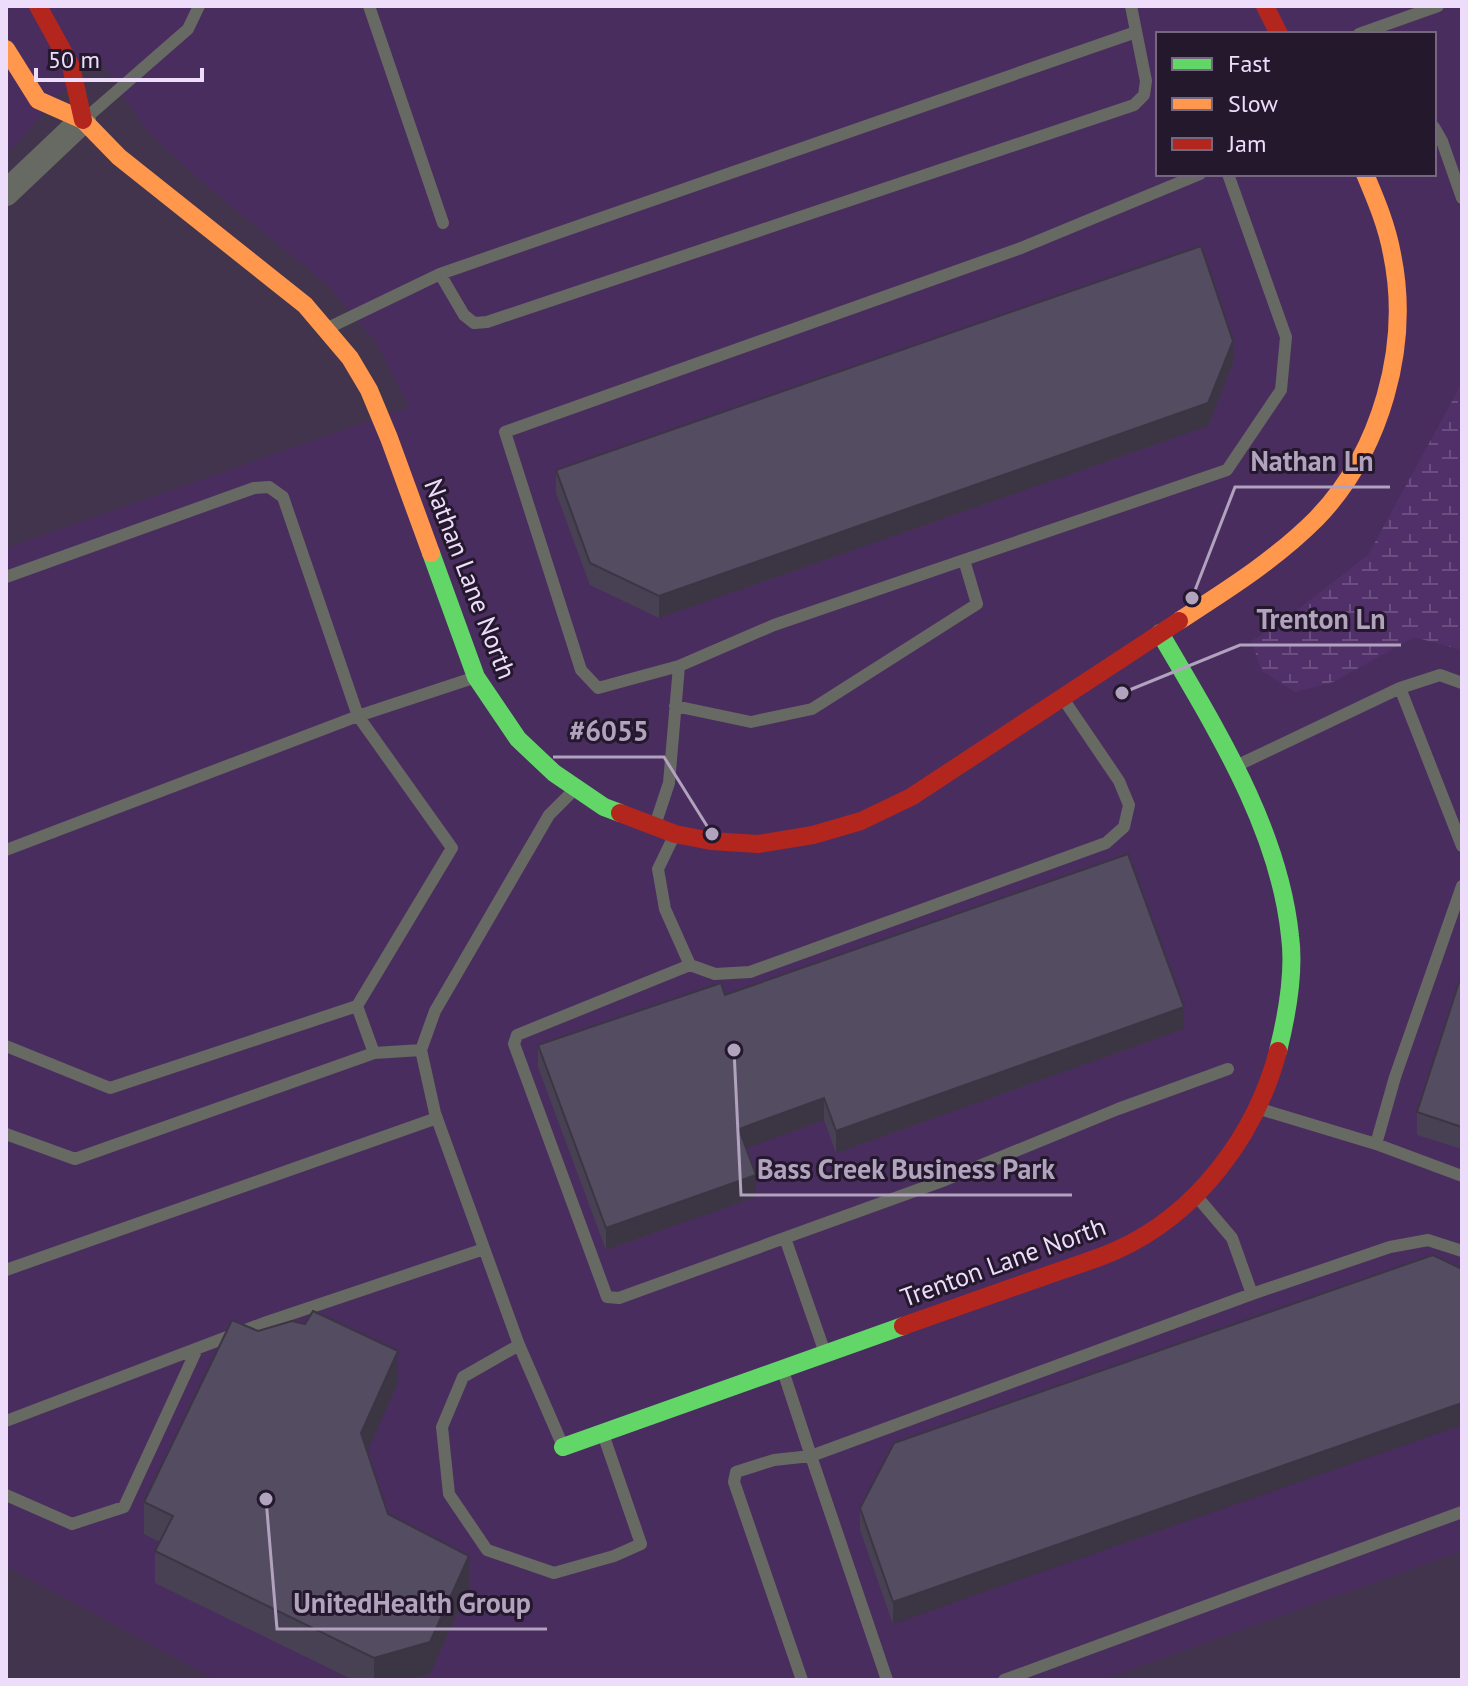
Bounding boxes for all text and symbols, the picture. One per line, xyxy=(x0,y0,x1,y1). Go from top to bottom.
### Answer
scale bar xyxy=(36,32,202,82)
legend xyxy=(1156,32,1436,176)
text: 50 m xyxy=(48,44,100,75)
text: Fast xyxy=(1228,48,1271,79)
text: Slow xyxy=(1228,88,1278,119)
text: Jam xyxy=(1227,128,1266,159)
callout: Nathan Ln xyxy=(1235,435,1390,487)
text: Nathan Ln xyxy=(1250,442,1374,479)
street label: Nathan Lane North xyxy=(417,474,524,684)
callout: Trenton Ln xyxy=(1240,593,1401,645)
text: Trenton Ln xyxy=(1257,600,1385,637)
callout: #6055 xyxy=(553,705,664,757)
text: #6055 xyxy=(569,712,649,749)
callout: Bass Creek Business Park xyxy=(741,1143,1072,1195)
text: Bass Creek Business Park xyxy=(757,1150,1055,1187)
street label: Trenton Lane North xyxy=(896,1209,1110,1314)
callout: UnitedHealth Group xyxy=(277,1577,547,1629)
text: UnitedHealth Group xyxy=(293,1584,531,1621)

